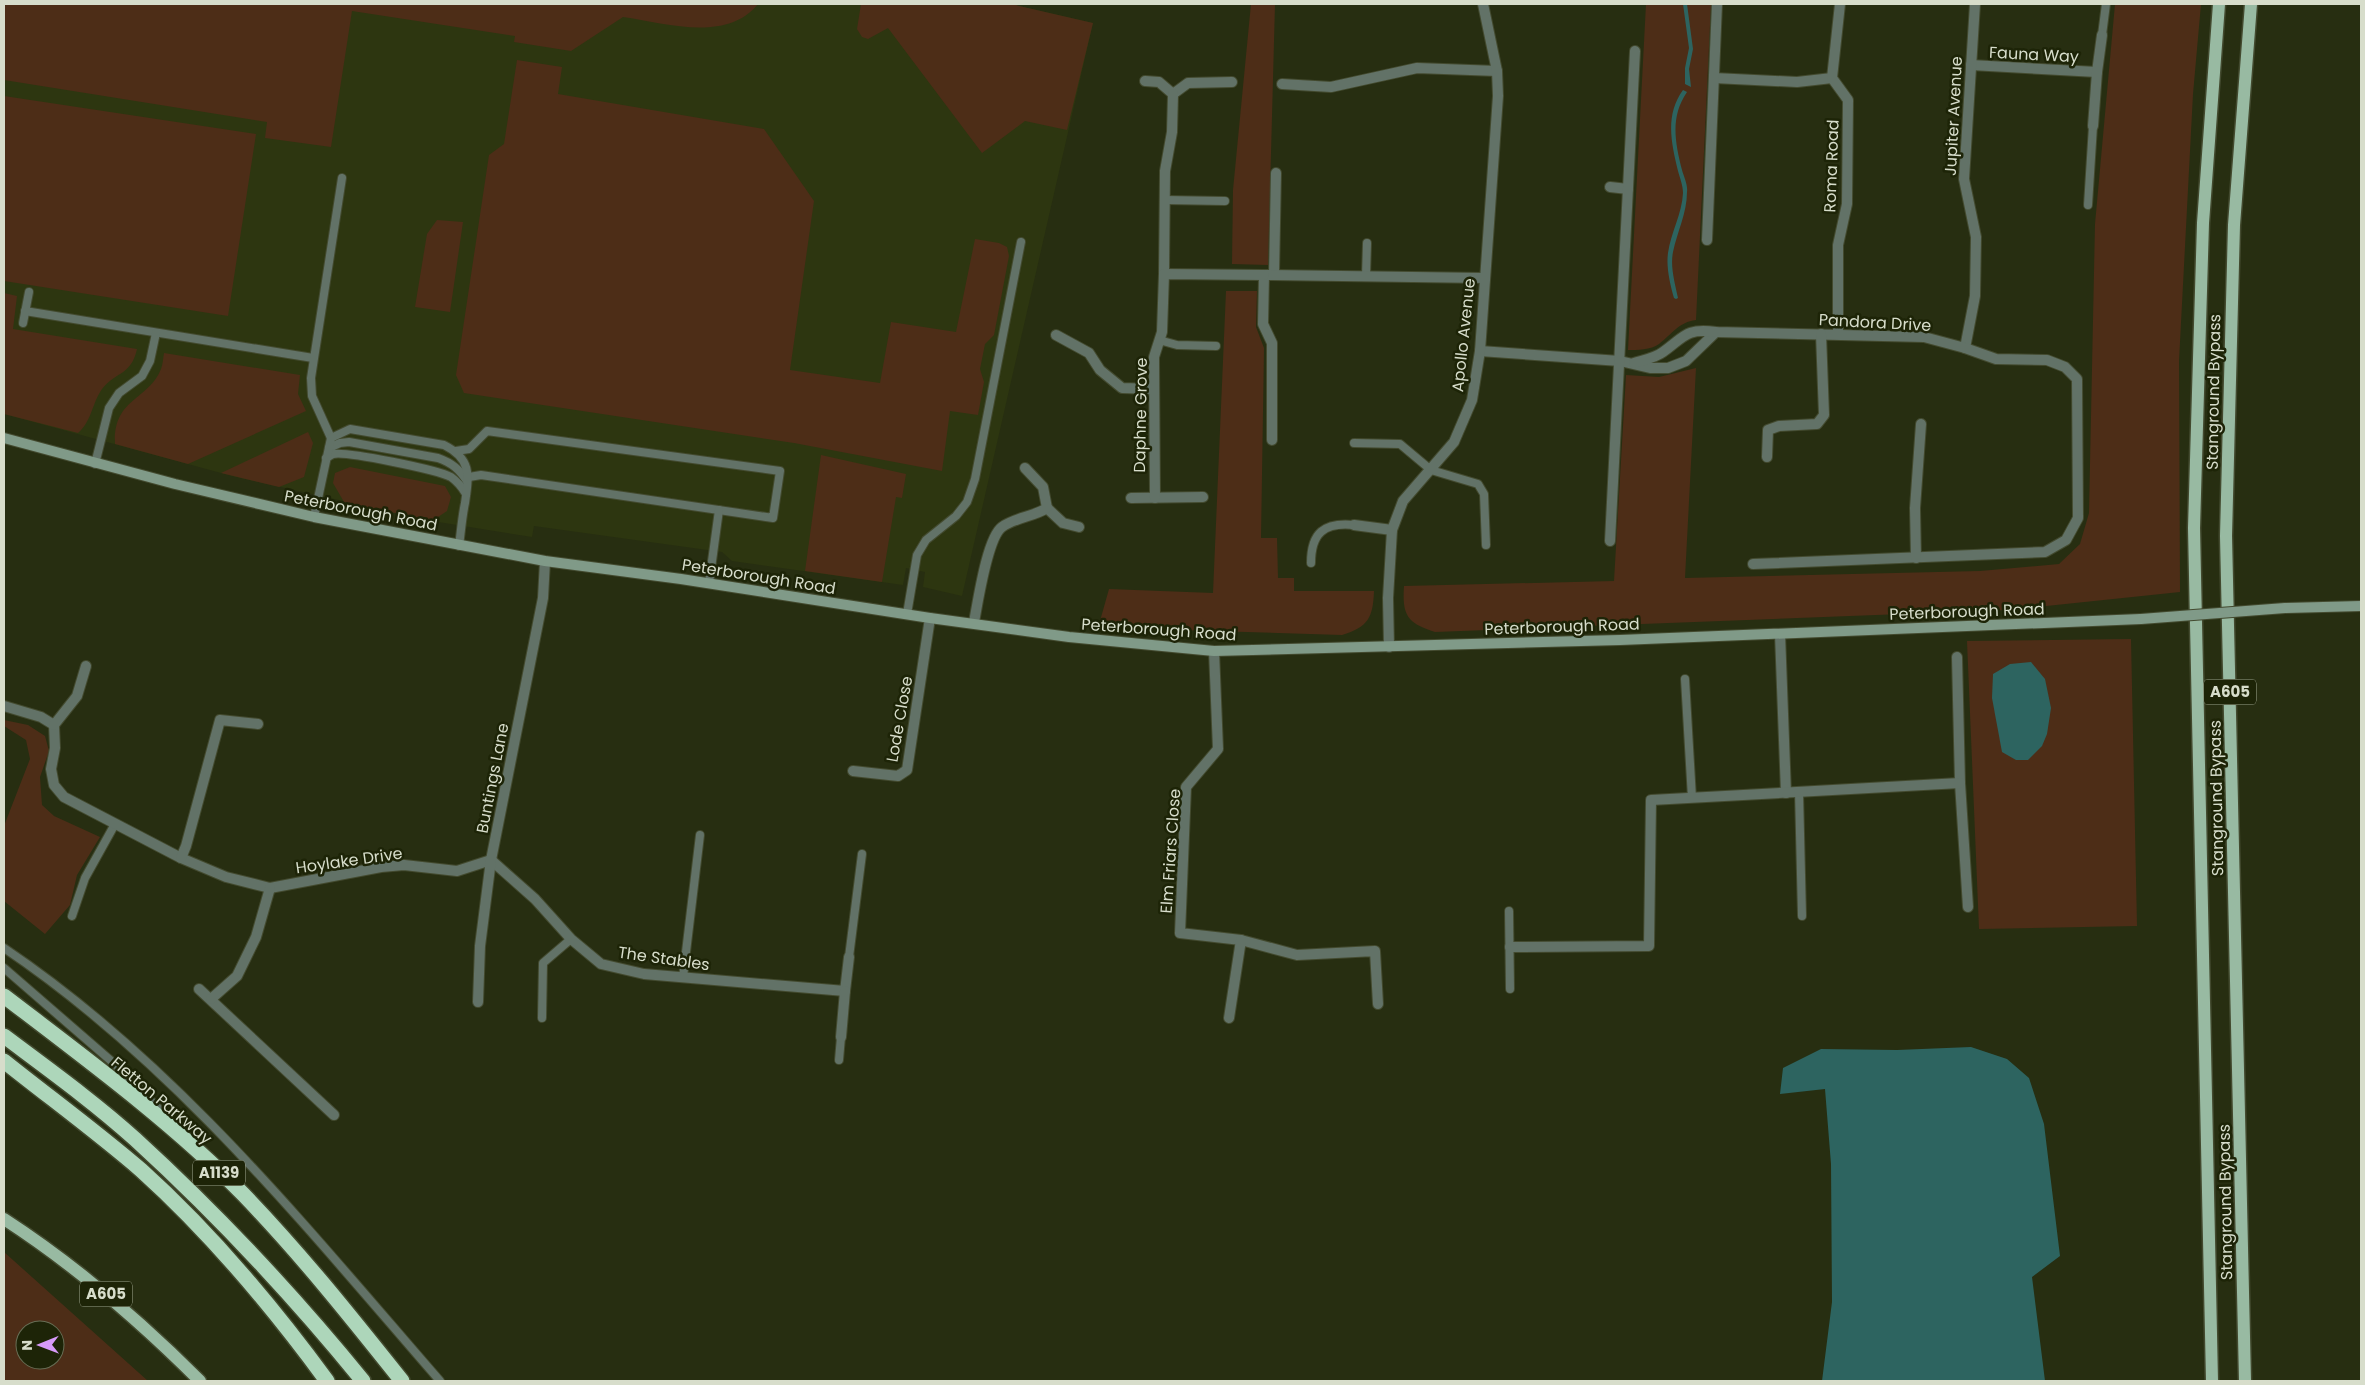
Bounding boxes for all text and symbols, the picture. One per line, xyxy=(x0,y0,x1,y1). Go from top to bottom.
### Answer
street label: Fauna Way xyxy=(1988,41,2079,68)
street label: Jupiter Avenue xyxy=(1939,56,1968,176)
street label: Roma Road xyxy=(1818,119,1845,213)
street label: Apollo Avenue xyxy=(1446,277,1481,393)
street label: Pandora Drive xyxy=(1818,308,1932,337)
street label: Stanground Bypass xyxy=(2201,314,2226,470)
street label: Daphne Grove xyxy=(1128,357,1153,473)
street label: Peterborough Road xyxy=(282,484,439,537)
street label: Peterborough Road xyxy=(680,553,837,600)
street label: Peterborough Road xyxy=(1889,597,2045,626)
street label: Peterborough Road xyxy=(1484,612,1640,641)
street label: Peterborough Road xyxy=(1081,613,1237,646)
street label: Lode Close xyxy=(881,674,918,764)
road number: A605 xyxy=(2204,680,2256,704)
street label: Stanground Bypass xyxy=(2204,720,2229,876)
street label: Buntings Lane xyxy=(471,721,514,835)
street label: Elm Friars Close xyxy=(1155,788,1186,914)
street label: Hoylake Drive xyxy=(294,842,404,879)
street label: The Stables xyxy=(617,941,711,976)
street label: Fletton Parkway xyxy=(106,1051,217,1150)
street label: Stanground Bypass xyxy=(2213,1124,2238,1280)
road number: A1139 xyxy=(193,1160,245,1186)
road number: A605 xyxy=(80,1282,132,1306)
north arrow xyxy=(15,1320,65,1370)
text: N xyxy=(17,1340,37,1351)

